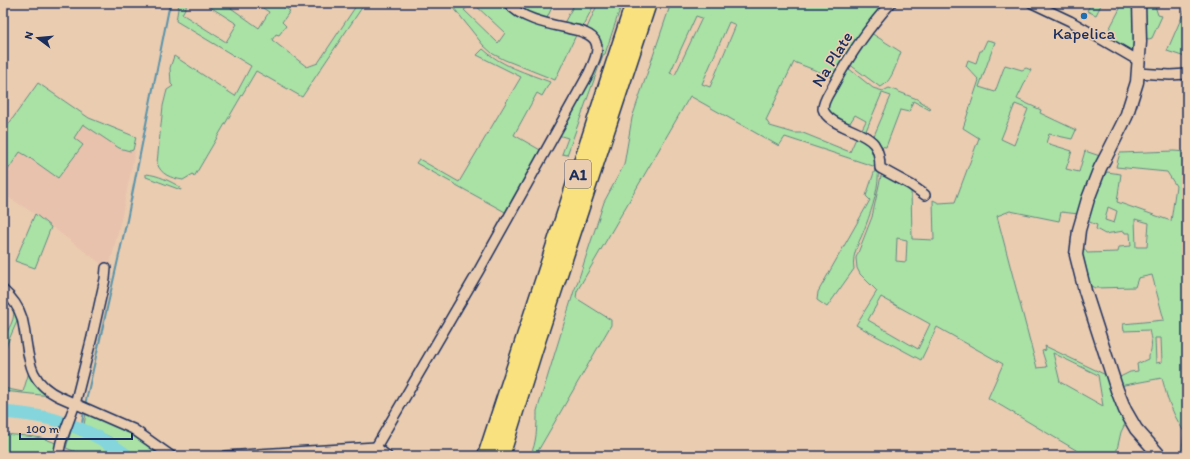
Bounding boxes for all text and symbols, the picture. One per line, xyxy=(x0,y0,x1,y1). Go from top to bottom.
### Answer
marker: Kapelica xyxy=(1079,11,1089,21)
north arrow xyxy=(18,18,58,58)
place label: Kapelica xyxy=(1053,23,1116,43)
street label: Na Plate xyxy=(807,28,857,90)
text: N xyxy=(22,30,36,41)
road number: A1 xyxy=(565,160,591,188)
scale bar xyxy=(20,415,132,441)
text: 100 m xyxy=(26,422,59,436)

